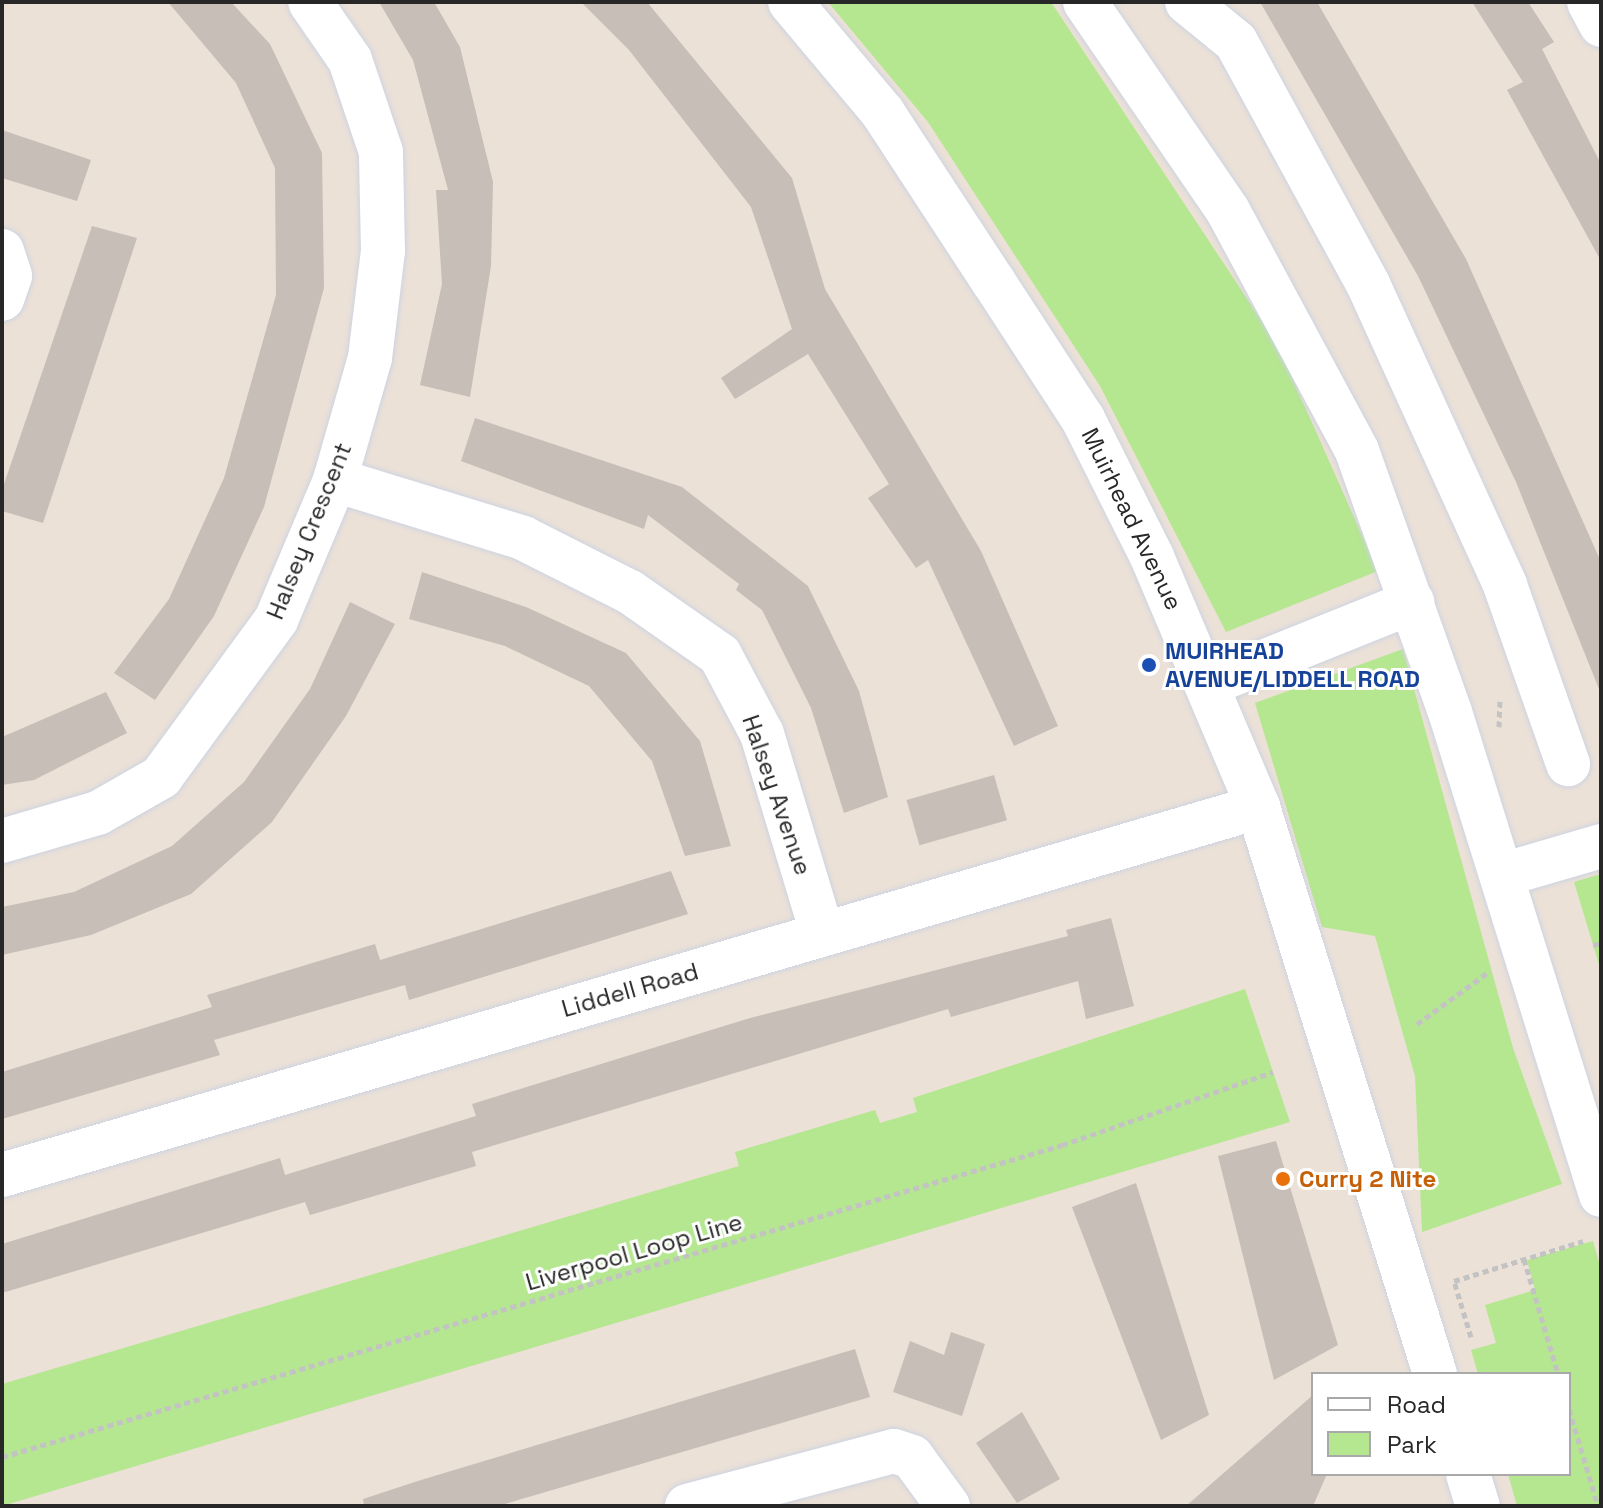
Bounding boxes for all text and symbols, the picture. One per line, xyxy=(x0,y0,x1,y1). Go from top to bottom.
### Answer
street label: Muirhead Avenue xyxy=(1075,423,1189,615)
street label: Halsey Crescent xyxy=(260,438,358,624)
place label: MUIRHEAD AVENUE/LIDDELL ROAD xyxy=(1165,637,1421,693)
marker: MUIRHEAD AVENUE/LIDDELL ROAD xyxy=(1140,656,1158,674)
street label: Halsey Avenue xyxy=(736,711,818,879)
street label: Liddell Road xyxy=(558,957,702,1023)
place label: Curry 2 Nite xyxy=(1299,1165,1436,1193)
marker: Curry 2 Nite xyxy=(1274,1170,1292,1188)
street label: Liverpool Loop Line xyxy=(522,1207,746,1297)
legend xyxy=(1311,1372,1571,1476)
text: Road xyxy=(1387,1389,1446,1420)
text: Park xyxy=(1387,1429,1437,1460)

